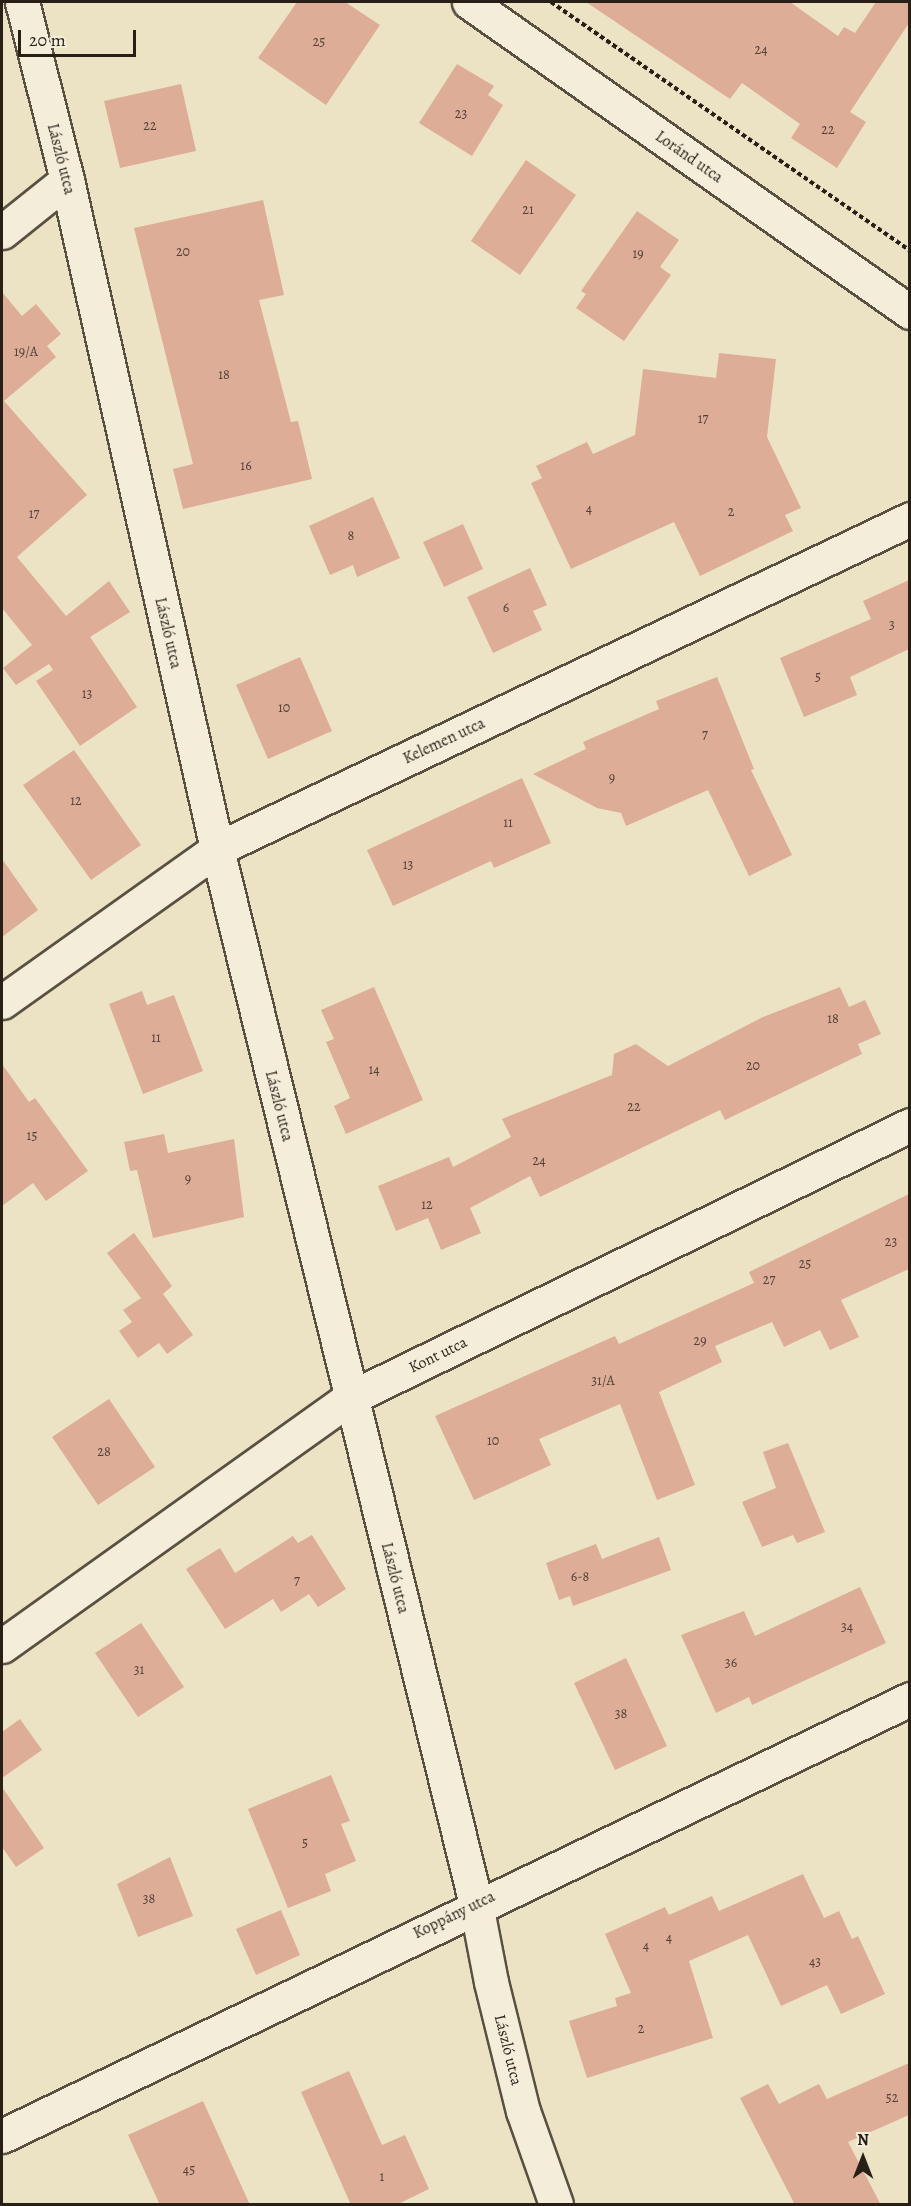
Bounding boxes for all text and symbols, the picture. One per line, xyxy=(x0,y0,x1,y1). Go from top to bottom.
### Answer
scale bar xyxy=(21,18,140,56)
text: 20 m xyxy=(29,28,66,52)
house number: 25 xyxy=(313,34,325,50)
house number: 24 xyxy=(755,42,767,58)
house number: 23 xyxy=(455,106,467,122)
house number: 22 xyxy=(143,118,157,134)
street label: László utca xyxy=(43,122,79,196)
house number: 22 xyxy=(821,122,835,138)
street label: Loránd utca xyxy=(652,127,726,187)
house number: 21 xyxy=(522,202,534,218)
house number: 20 xyxy=(176,244,190,260)
house number: 19 xyxy=(632,246,644,262)
house number: 19/A xyxy=(14,344,38,360)
house number: 18 xyxy=(218,367,230,383)
house number: 17 xyxy=(698,411,708,427)
house number: 16 xyxy=(240,458,252,474)
house number: 4 xyxy=(586,501,592,517)
house number: 2 xyxy=(728,504,734,520)
house number: 17 xyxy=(29,506,39,522)
house number: 8 xyxy=(348,528,354,544)
street label: László utca xyxy=(151,596,185,670)
house number: 6 xyxy=(503,600,509,616)
house number: 3 xyxy=(889,617,895,633)
house number: 5 xyxy=(815,669,821,685)
house number: 13 xyxy=(82,686,92,702)
house number: 10 xyxy=(278,700,290,716)
street label: Kelemen utca xyxy=(400,714,488,768)
house number: 7 xyxy=(702,727,708,743)
house number: 9 xyxy=(609,770,615,786)
house number: 12 xyxy=(70,793,82,809)
house number: 11 xyxy=(503,815,513,831)
house number: 13 xyxy=(403,857,413,873)
house number: 18 xyxy=(827,1011,839,1027)
house number: 11 xyxy=(151,1030,161,1046)
house number: 20 xyxy=(746,1058,760,1074)
house number: 14 xyxy=(368,1062,380,1078)
street label: László utca xyxy=(261,1069,297,1143)
house number: 22 xyxy=(627,1099,641,1115)
house number: 15 xyxy=(27,1128,37,1144)
house number: 24 xyxy=(533,1153,545,1169)
house number: 9 xyxy=(185,1171,191,1187)
house number: 12 xyxy=(421,1197,433,1213)
house number: 23 xyxy=(885,1234,897,1250)
house number: 25 xyxy=(799,1256,811,1272)
house number: 27 xyxy=(763,1272,775,1288)
street label: Kont utca xyxy=(406,1333,470,1377)
house number: 29 xyxy=(693,1333,707,1349)
house number: 31/A xyxy=(591,1373,615,1389)
house number: 10 xyxy=(487,1433,499,1449)
house number: 28 xyxy=(97,1444,111,1460)
street label: László utca xyxy=(377,1541,413,1615)
house number: 6-8 xyxy=(571,1569,589,1585)
house number: 7 xyxy=(294,1573,300,1589)
house number: 34 xyxy=(841,1619,853,1635)
house number: 36 xyxy=(725,1655,737,1671)
house number: 31 xyxy=(134,1662,144,1678)
house number: 38 xyxy=(615,1706,627,1722)
house number: 5 xyxy=(302,1835,308,1851)
street label: Koppány utca xyxy=(410,1887,498,1943)
house number: 38 xyxy=(143,1891,155,1907)
house number: 4 xyxy=(666,1930,672,1946)
house number: 4 xyxy=(643,1938,649,1954)
house number: 43 xyxy=(809,1954,821,1970)
street label: László utca xyxy=(490,2013,526,2087)
house number: 2 xyxy=(638,2021,644,2037)
house number: 52 xyxy=(886,2090,898,2106)
north arrow xyxy=(833,2128,893,2188)
text: N xyxy=(857,2129,869,2151)
house number: 45 xyxy=(183,2162,195,2178)
house number: 1 xyxy=(380,2169,384,2185)

